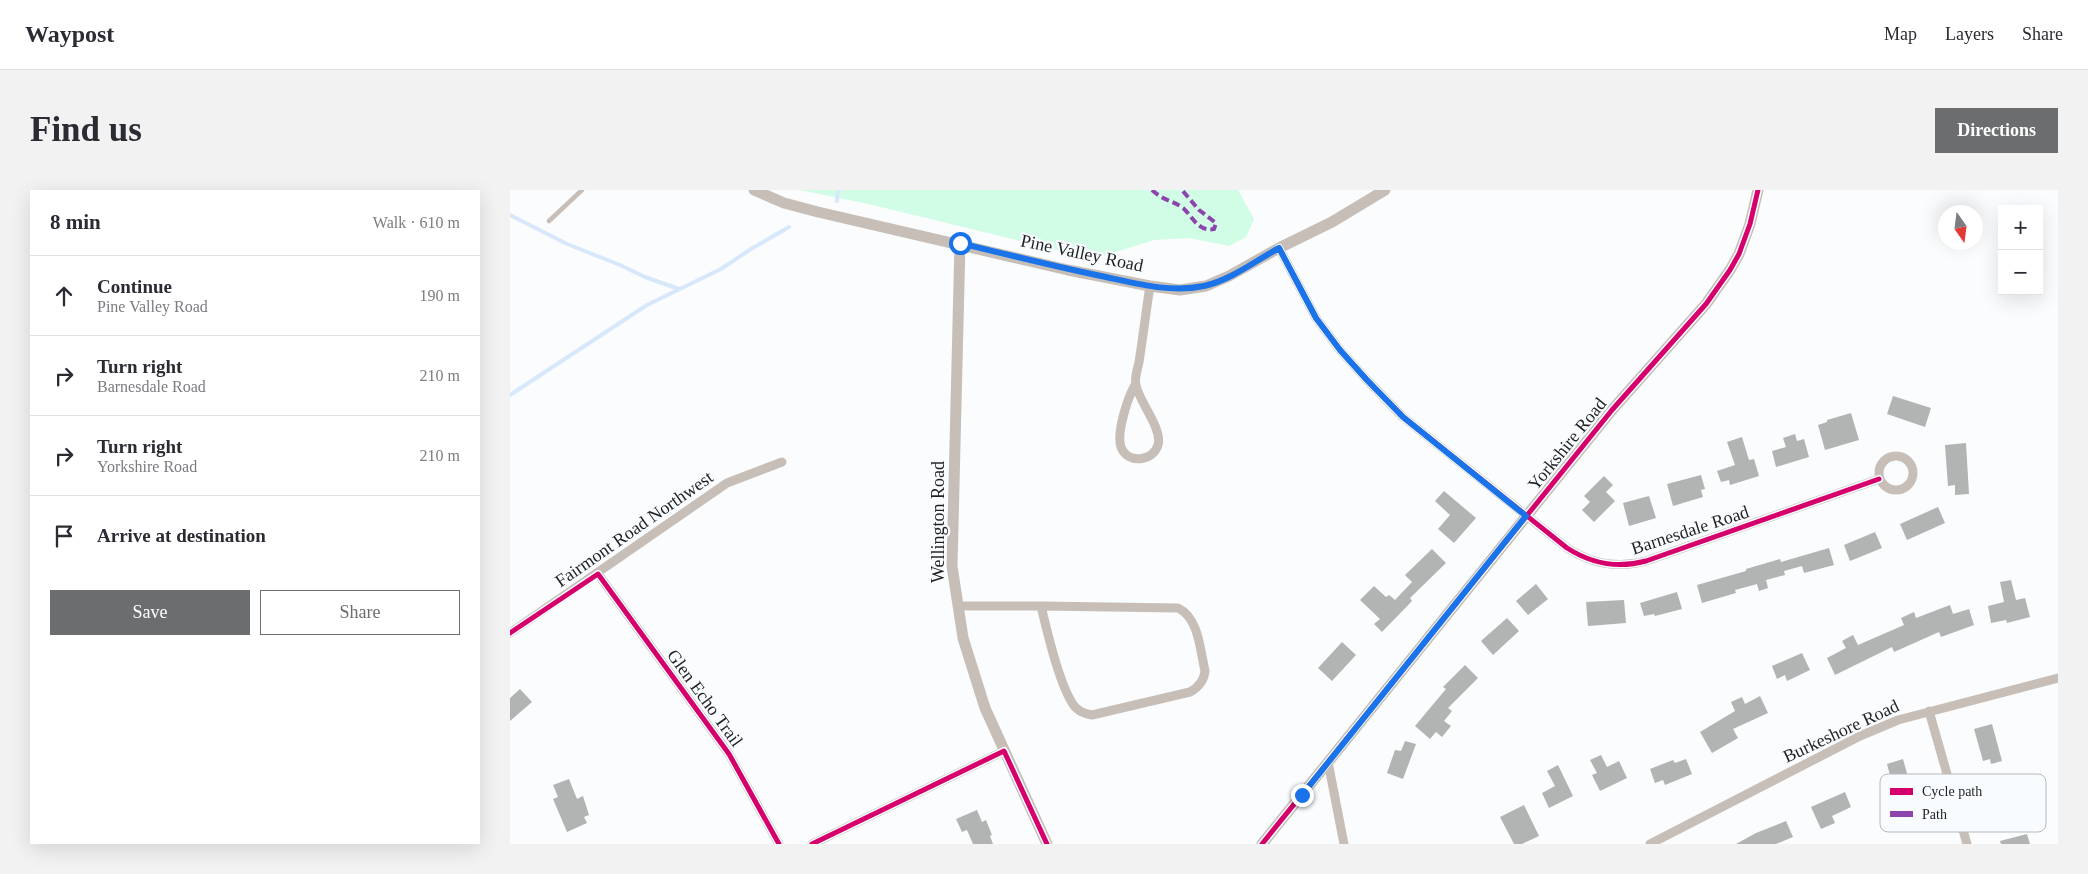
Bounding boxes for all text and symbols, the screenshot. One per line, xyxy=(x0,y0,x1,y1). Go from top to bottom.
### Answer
text: Waypost xyxy=(25,21,114,47)
text: Map xyxy=(1884,24,1917,44)
text: Layers xyxy=(1945,24,1994,44)
text: Share xyxy=(2022,24,2063,44)
button: Directions xyxy=(1935,108,2058,153)
text: Find us xyxy=(30,110,142,149)
north arrow xyxy=(1938,205,1983,250)
map controls xyxy=(1998,205,2043,295)
button: + xyxy=(1998,205,2043,250)
text: 8 min xyxy=(50,210,101,234)
text: Walk · 610 m xyxy=(373,214,460,231)
street label: Pine Valley Road xyxy=(1019,230,1145,276)
route start xyxy=(949,232,972,255)
button: − xyxy=(1998,250,2043,295)
text: Continue xyxy=(97,276,172,297)
icon: ahead xyxy=(50,282,78,310)
text: 190 m xyxy=(420,287,460,304)
text: Pine Valley Road xyxy=(97,298,208,315)
text: Turn right xyxy=(97,356,182,377)
icon: right xyxy=(50,362,78,390)
text: 210 m xyxy=(420,367,460,384)
text: Barnesdale Road xyxy=(97,378,206,395)
street label: Yorkshire Road xyxy=(1524,394,1610,494)
text: Turn right xyxy=(97,436,182,457)
icon: right xyxy=(50,442,78,470)
text: 210 m xyxy=(420,447,460,464)
text: Yorkshire Road xyxy=(97,458,197,475)
street label: Wellington Road xyxy=(928,461,948,583)
street label: Fairmont Road Northwest xyxy=(551,467,717,591)
street label: Barnesdale Road xyxy=(1629,502,1751,558)
icon: arrive xyxy=(50,522,78,550)
text: Arrive at destination xyxy=(97,525,266,546)
button: Save xyxy=(50,590,250,635)
button: Share xyxy=(260,590,460,635)
street label: Glen Echo Trail xyxy=(663,646,747,750)
street label: Burkeshore Road xyxy=(1780,695,1902,767)
legend xyxy=(1880,774,2046,832)
route end xyxy=(1291,784,1314,807)
text: Cycle path xyxy=(1922,784,1982,799)
text: Path xyxy=(1922,807,1947,822)

